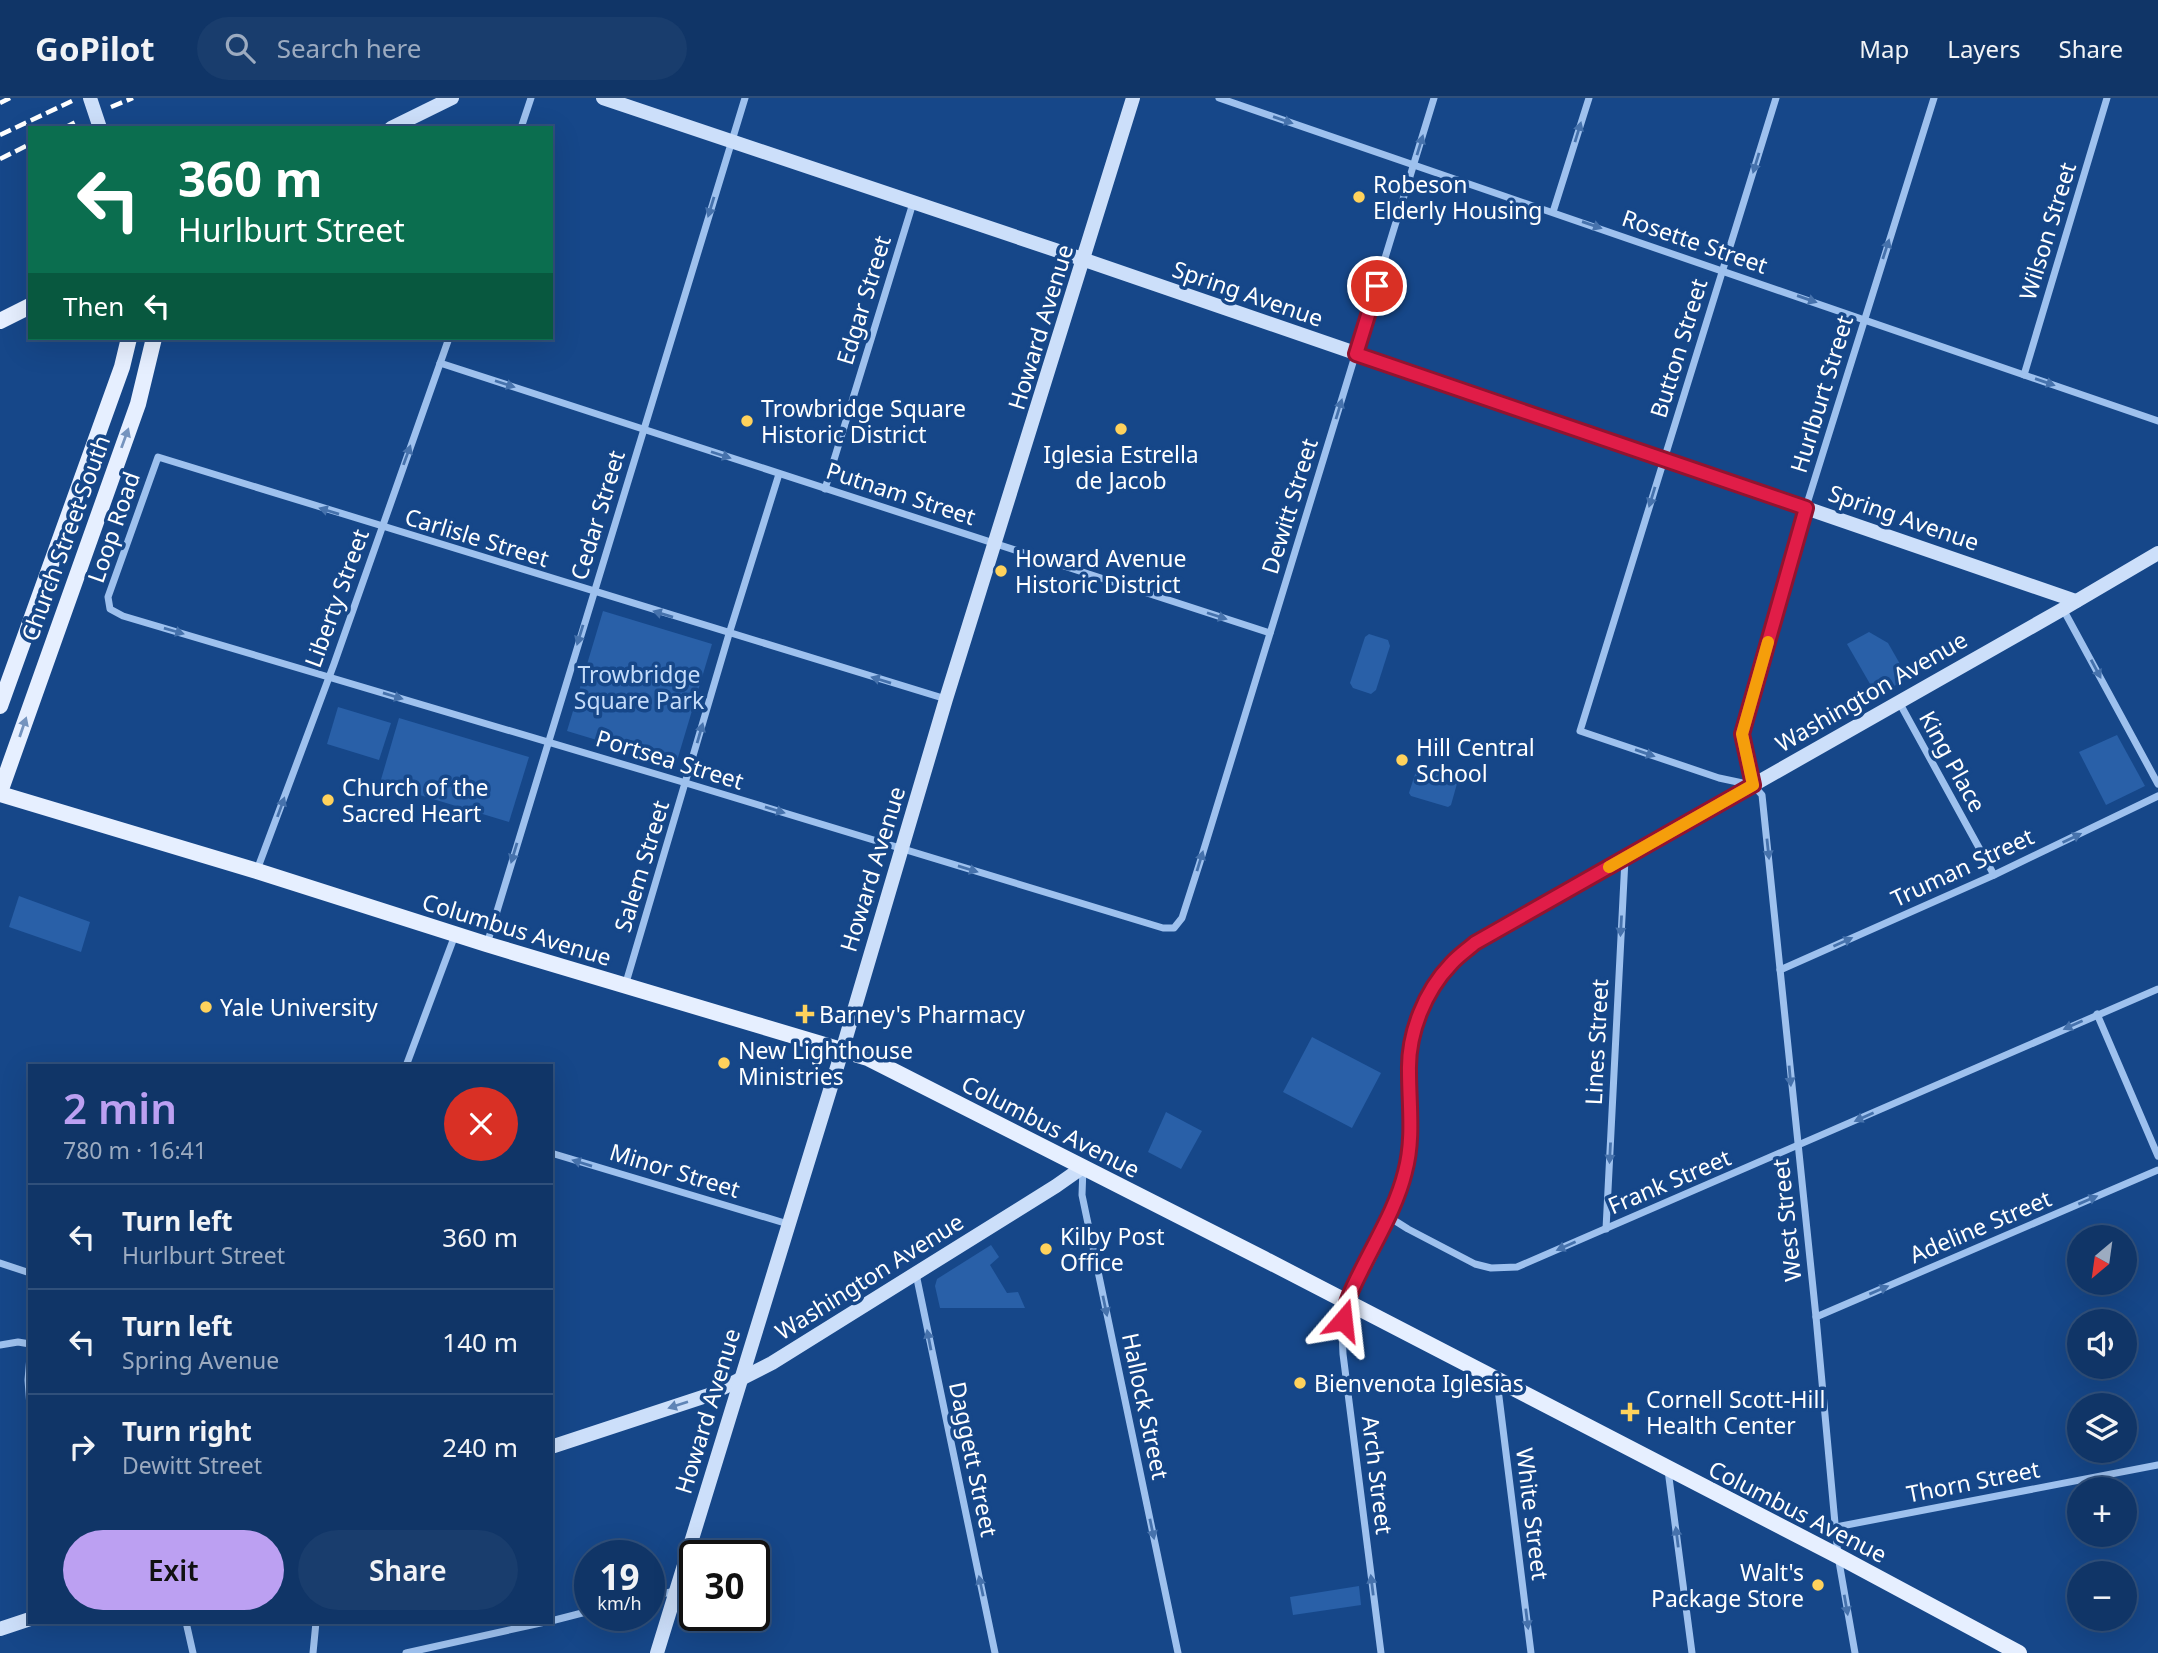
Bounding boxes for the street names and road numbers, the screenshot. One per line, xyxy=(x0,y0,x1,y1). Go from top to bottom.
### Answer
street label: Wilson Street xyxy=(2011,158,2083,304)
street label: Rosette Street xyxy=(1618,201,1772,281)
street label: Edgar Street xyxy=(828,231,898,369)
street label: Howard Avenue xyxy=(1000,240,1080,414)
street label: Spring Avenue xyxy=(1168,252,1328,334)
street label: Button Street xyxy=(1642,274,1714,422)
street label: Hurlburt Street xyxy=(1782,311,1860,477)
street label: Church Street South xyxy=(13,431,117,645)
street label: Dewitt Street xyxy=(1253,434,1325,578)
street label: Cedar Street xyxy=(562,446,632,584)
street label: Putnam Street xyxy=(822,454,980,532)
street label: Loop Road xyxy=(79,467,147,587)
street label: Spring Avenue xyxy=(1824,476,1984,558)
street label: Carlisle Street xyxy=(401,500,553,574)
street label: Liberty Street xyxy=(296,524,376,672)
street label: Washington Avenue xyxy=(1769,623,1973,759)
street label: King Place xyxy=(1912,705,1994,817)
street label: Portsea Street xyxy=(592,721,748,797)
street label: Howard Avenue xyxy=(832,782,912,956)
street label: Salem Street xyxy=(606,796,676,936)
street label: Truman Street xyxy=(1885,820,2039,914)
street label: Columbus Avenue xyxy=(418,885,616,973)
street label: Lines Street xyxy=(1577,978,1615,1106)
street label: Columbus Avenue xyxy=(956,1067,1146,1185)
street label: Minor Street xyxy=(606,1135,744,1205)
street label: Frank Street xyxy=(1603,1141,1735,1221)
street label: West Street xyxy=(1764,1157,1808,1283)
street label: Adeline Street xyxy=(1904,1182,2056,1270)
street label: Washington Avenue xyxy=(769,1205,969,1347)
street label: Howard Avenue xyxy=(667,1324,747,1498)
street label: Hallock Street xyxy=(1115,1330,1177,1482)
street label: Daggett Street xyxy=(942,1379,1006,1539)
street label: Arch Street xyxy=(1355,1414,1401,1536)
street label: White Street xyxy=(1509,1446,1557,1582)
street label: Columbus Avenue xyxy=(1703,1452,1893,1570)
street label: Thorn Street xyxy=(1904,1452,2042,1510)

